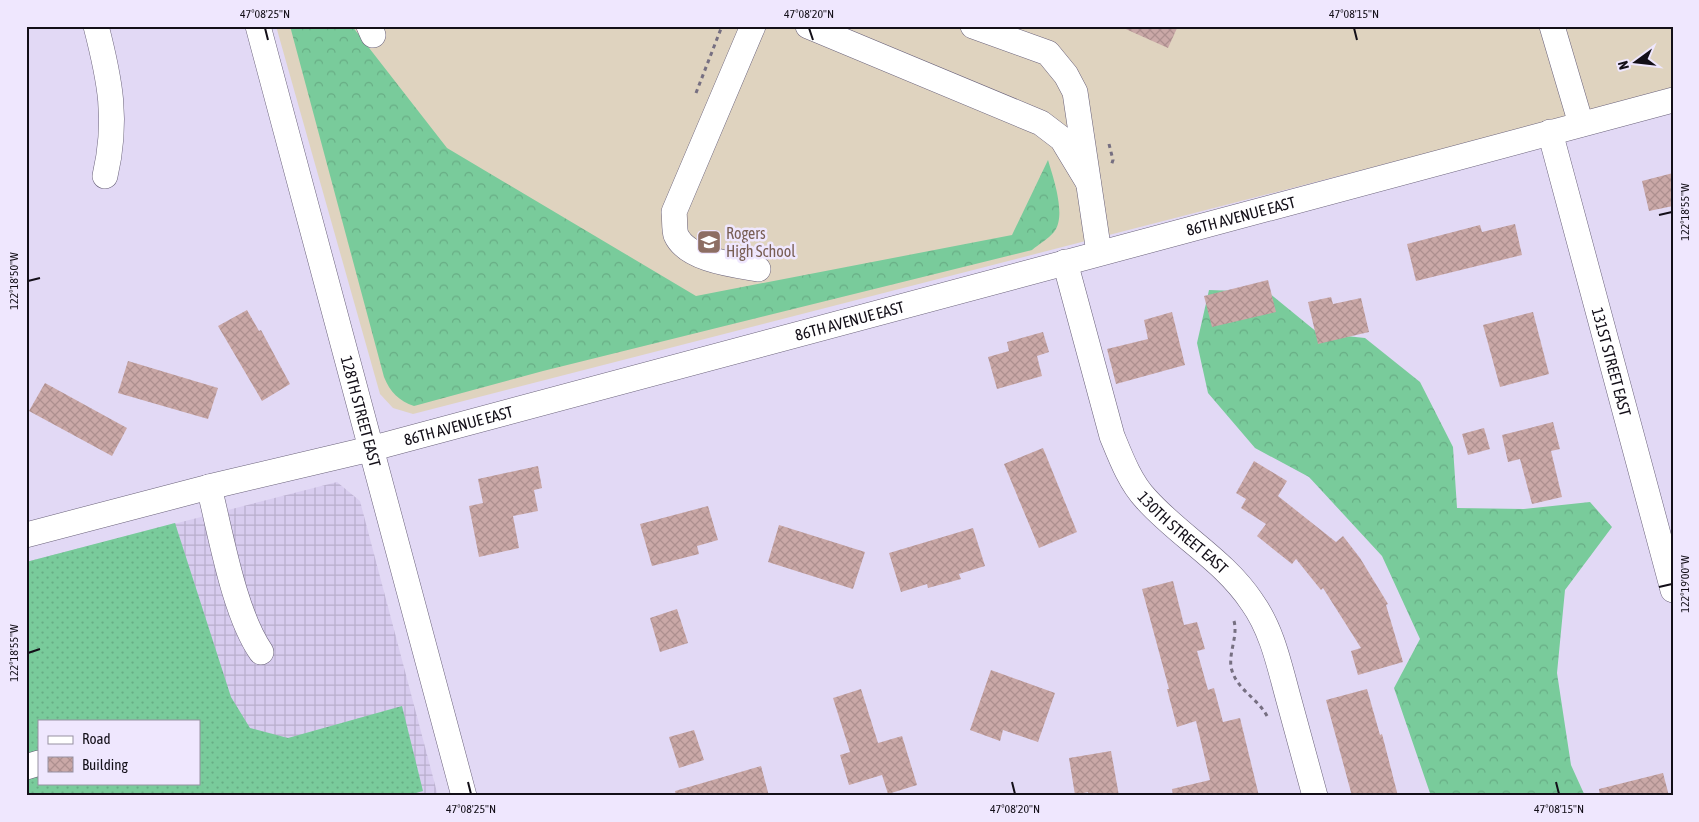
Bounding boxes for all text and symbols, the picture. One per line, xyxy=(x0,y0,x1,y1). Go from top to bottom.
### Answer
text: 47°08'25"N xyxy=(240,7,290,21)
text: 47°08'20"N xyxy=(784,7,834,21)
text: 47°08'15"N xyxy=(1329,7,1379,21)
north arrow xyxy=(1612,38,1662,88)
text: N xyxy=(1615,59,1632,71)
text: 122°18'55"W xyxy=(1678,183,1692,241)
street label: 86TH AVENUE EAST xyxy=(1184,193,1297,239)
place label: Rogers High School xyxy=(726,224,796,261)
school or university icon: Rogers High School xyxy=(696,229,722,255)
text: 122°18'50"W xyxy=(7,252,21,310)
street label: 86TH AVENUE EAST xyxy=(793,297,906,344)
street label: 131ST STREET EAST xyxy=(1589,306,1635,418)
street label: 128TH STREET EAST xyxy=(338,354,385,469)
street label: 86TH AVENUE EAST xyxy=(402,402,515,449)
street label: 130TH STREET EAST xyxy=(1134,488,1232,577)
text: 122°19'00"W xyxy=(1678,555,1692,613)
text: 122°18'55"W xyxy=(7,624,21,682)
legend xyxy=(38,720,200,784)
text: Road xyxy=(82,730,111,747)
text: Building xyxy=(82,756,128,773)
text: 47°08'25"N xyxy=(446,802,496,816)
text: 47°08'20"N xyxy=(990,802,1040,816)
text: 47°08'15"N xyxy=(1534,802,1584,816)

